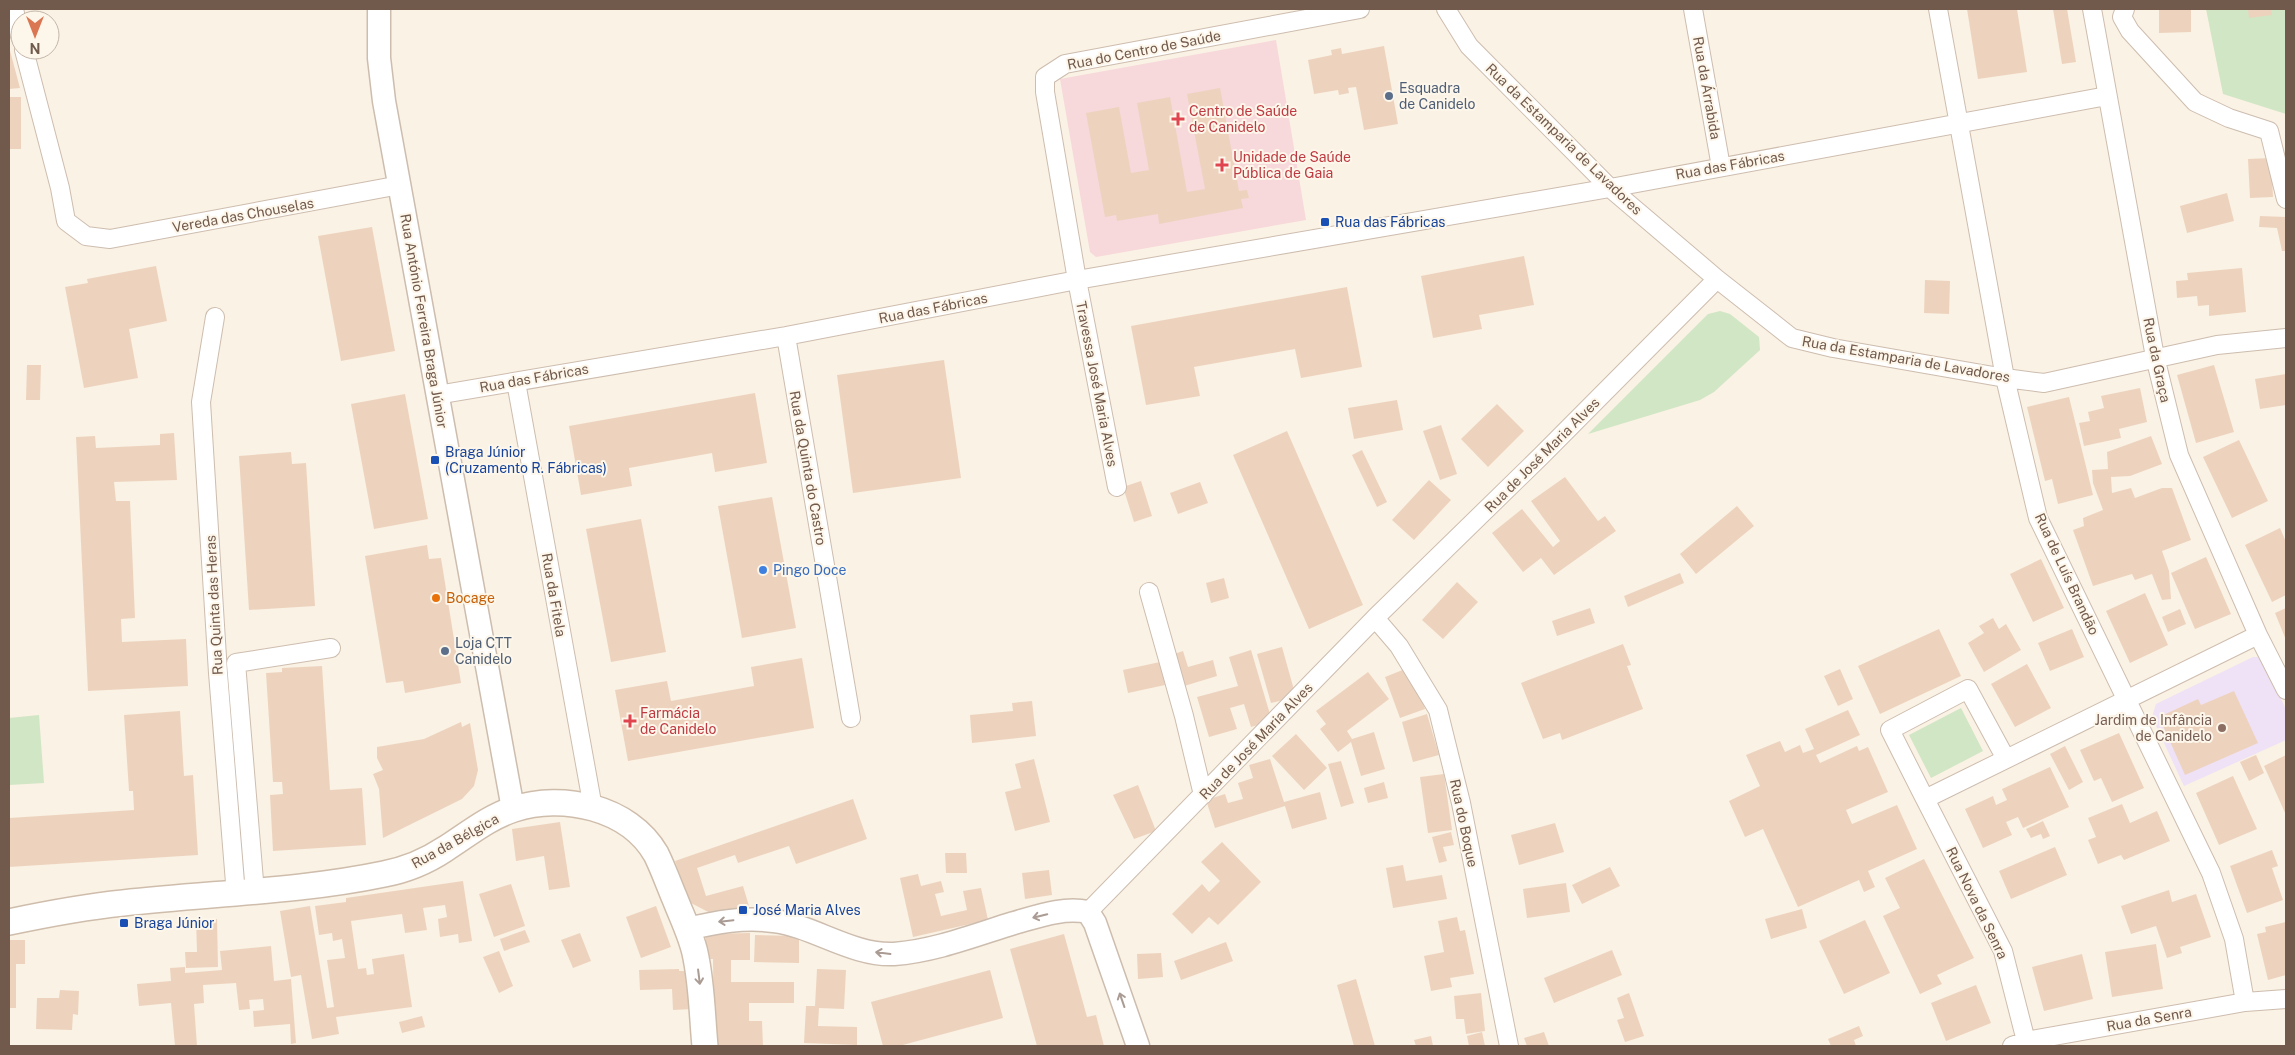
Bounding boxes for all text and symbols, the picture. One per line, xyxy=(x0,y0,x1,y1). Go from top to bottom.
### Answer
north arrow xyxy=(10,10,60,60)
street label: Rua do Centro de Saúde xyxy=(1066,27,1222,73)
street label: Rua da Árrabida xyxy=(1690,35,1725,141)
text: N xyxy=(30,40,40,56)
street label: Rua da Estamparia de Lavadores xyxy=(1483,60,1645,218)
place label: Esquadra de Canidelo xyxy=(1399,80,1476,112)
marker: Esquadra de Canidelo xyxy=(1383,90,1395,102)
place label: Centro de Saúde de Canidelo xyxy=(1189,103,1297,135)
marker: Centro de Saúde de Canidelo xyxy=(1171,112,1185,126)
street label: Rua das Fábricas xyxy=(1674,148,1786,182)
place label: Unidade de Saúde Pública de Gaia xyxy=(1233,149,1351,181)
marker: Unidade de Saúde Pública de Gaia xyxy=(1215,158,1229,172)
street label: Vereda das Chouselas xyxy=(171,195,315,235)
street label: Rua António Ferreira Braga Júnior xyxy=(397,212,451,430)
place label: Rua das Fábricas xyxy=(1335,214,1445,230)
marker: Rua das Fábricas xyxy=(1319,216,1331,228)
street label: Rua das Fábricas xyxy=(877,290,989,326)
street label: Travessa José Maria Alves xyxy=(1073,300,1121,468)
street label: Rua da Graça xyxy=(2140,316,2174,404)
street label: Rua da Estamparia de Lavadores xyxy=(1801,333,2011,385)
street label: Rua das Fábricas xyxy=(478,361,590,395)
street label: Rua da Quinta do Castro xyxy=(787,389,830,547)
street label: Rua de José Maria Alves xyxy=(1481,394,1603,516)
place label: Braga Júnior (Cruzamento R. Fábricas) xyxy=(445,444,607,476)
marker: Braga Júnior (Cruzamento R. Fábricas) xyxy=(429,454,441,466)
street label: Rua de Luís Brandão xyxy=(2032,511,2102,638)
street label: Rua Quinta das Heras xyxy=(202,535,226,675)
street label: Rua da Fitela xyxy=(539,552,569,638)
place label: Pingo Doce xyxy=(773,562,846,578)
marker: Pingo Doce xyxy=(757,564,769,576)
place label: Bocage xyxy=(446,590,495,606)
marker: Bocage xyxy=(430,592,442,604)
place label: Loja CTT Canidelo xyxy=(455,635,512,667)
marker: Loja CTT Canidelo xyxy=(439,645,451,657)
street label: Rua de José Maria Alves xyxy=(1196,679,1316,803)
place label: Farmácia de Canidelo xyxy=(640,705,717,737)
place label: Jardim de Infância de Canidelo xyxy=(2095,712,2212,744)
marker: Farmácia de Canidelo xyxy=(624,715,636,727)
marker: Jardim de Infância de Canidelo xyxy=(2216,722,2228,734)
street label: Rua do Boque xyxy=(1447,777,1481,869)
street label: Rua da Bélgica xyxy=(409,810,501,872)
street label: Rua Nova da Senra xyxy=(1943,844,2011,962)
place label: José Maria Alves xyxy=(753,902,861,918)
marker: José Maria Alves xyxy=(737,904,749,916)
one-way arrow xyxy=(1033,912,1049,921)
place label: Braga Júnior xyxy=(134,915,215,931)
one-way arrow xyxy=(718,916,734,926)
marker: Braga Júnior xyxy=(118,917,130,929)
one-way arrow xyxy=(876,948,892,958)
one-way arrow xyxy=(694,968,704,984)
one-way arrow xyxy=(1117,993,1126,1008)
street label: Rua da Senra xyxy=(2105,1004,2193,1034)

